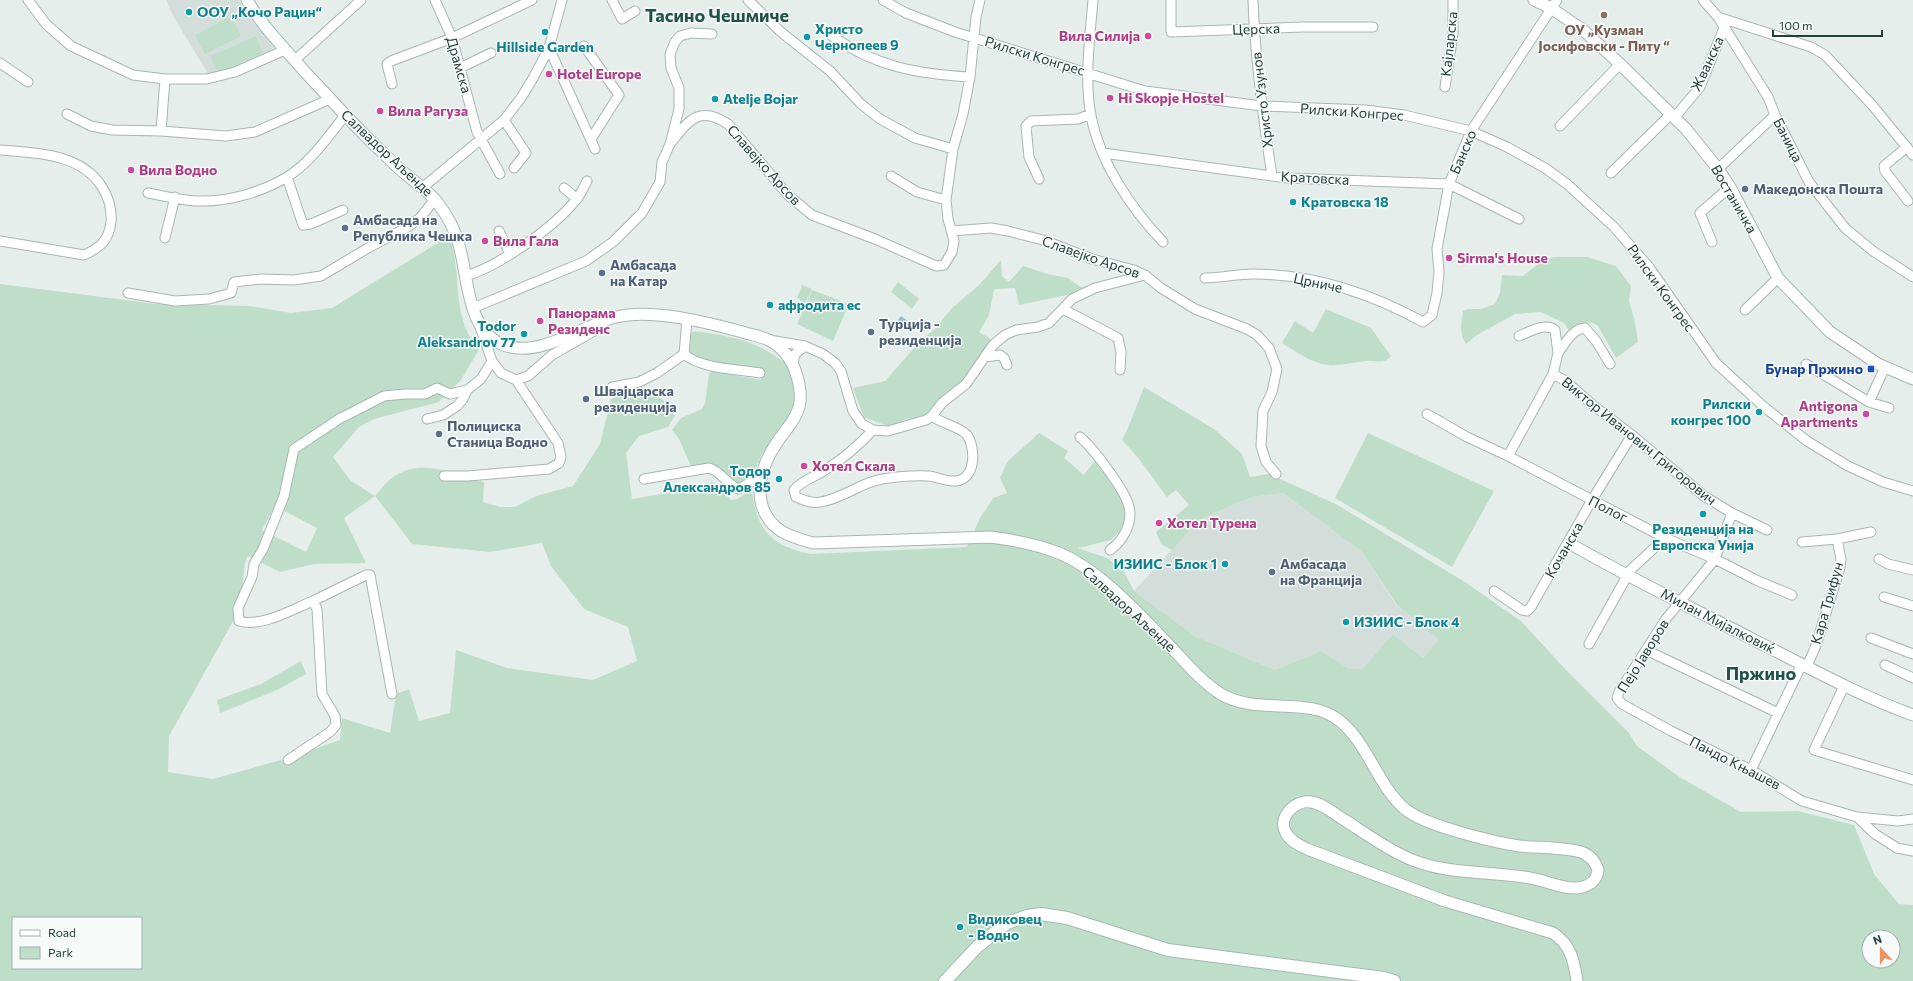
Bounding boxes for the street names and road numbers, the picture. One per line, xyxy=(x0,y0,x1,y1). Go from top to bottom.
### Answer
street label: Кајларска xyxy=(1437,11,1460,77)
street label: Церска xyxy=(1232,19,1280,38)
street label: Рилски Конгрес xyxy=(983,32,1087,79)
street label: Жванска xyxy=(1686,34,1727,94)
street label: Драмска xyxy=(443,35,476,95)
street label: Христо Узунов xyxy=(1247,51,1276,149)
street label: Рилски Конгрес xyxy=(1300,99,1405,124)
street label: Салвадор Аљенде xyxy=(338,106,437,200)
street label: Баница xyxy=(1770,115,1807,165)
street label: Славејко Арсов xyxy=(724,121,805,208)
street label: Банско xyxy=(1446,127,1479,177)
street label: Востаничка xyxy=(1708,161,1761,236)
street label: Кратовска xyxy=(1280,167,1350,188)
street label: Славејко Арсов xyxy=(1040,232,1142,281)
street label: Рилски Конгрес xyxy=(1624,241,1699,335)
street label: Црниче xyxy=(1292,269,1344,296)
street label: Виктор Иванович Григорович xyxy=(1558,373,1720,508)
street label: Полог xyxy=(1586,492,1630,526)
street label: Кочанска xyxy=(1541,519,1586,581)
street label: Кара Трифун xyxy=(1807,560,1846,646)
street label: Салвадор Аљенде xyxy=(1079,562,1179,655)
street label: Милан Мијалковиќ xyxy=(1658,584,1779,657)
street label: Пејо Јаворов xyxy=(1613,616,1672,696)
street label: Пандо Књашев xyxy=(1687,732,1784,793)

